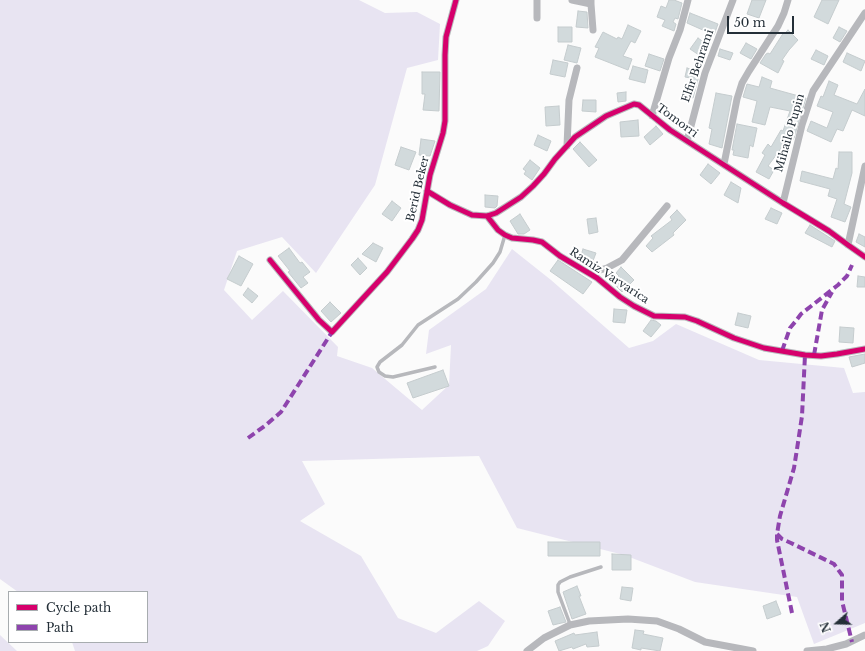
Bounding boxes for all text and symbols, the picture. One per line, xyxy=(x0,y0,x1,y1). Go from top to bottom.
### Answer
scale bar xyxy=(729,8,796,34)
text: 50 m xyxy=(734,15,766,30)
street label: Elfir Behrami xyxy=(679,28,717,104)
street label: Mihailo Pupin xyxy=(773,92,807,174)
street label: Tomorri xyxy=(654,102,700,140)
street label: Berid Beker xyxy=(404,155,432,223)
street label: Ramiz Varvarica xyxy=(567,245,651,307)
legend xyxy=(8,591,148,643)
text: Cycle path xyxy=(46,600,111,615)
north arrow xyxy=(817,603,857,643)
text: Path xyxy=(46,620,74,635)
text: N xyxy=(817,620,834,634)

